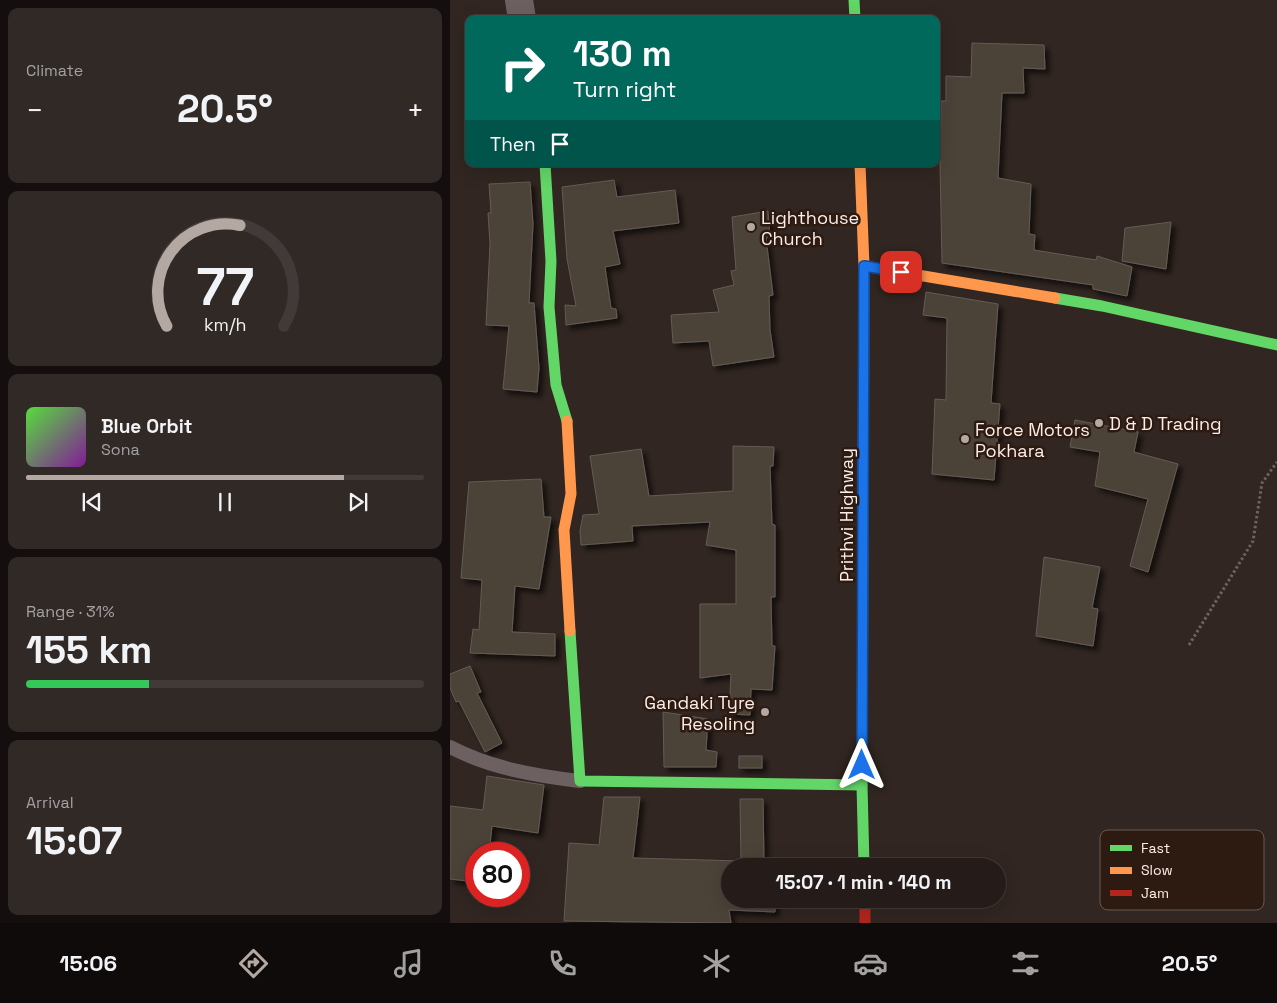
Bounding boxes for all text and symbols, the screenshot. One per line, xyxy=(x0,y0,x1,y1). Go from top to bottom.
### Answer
text: 130 m xyxy=(573,32,672,76)
icon: right xyxy=(490,35,555,100)
text: Climate xyxy=(26,60,83,81)
text: Turn right xyxy=(573,75,676,103)
text: 20.5° xyxy=(177,85,273,133)
text: − xyxy=(26,92,43,128)
text: + xyxy=(407,92,424,128)
icon: arrive xyxy=(546,130,574,158)
text: Then xyxy=(490,132,536,157)
place label: Lighthouse Church xyxy=(761,206,859,250)
marker: Lighthouse Church xyxy=(745,221,757,233)
pin xyxy=(880,251,922,293)
text: 77 xyxy=(196,254,254,320)
icon: arrive xyxy=(887,258,915,286)
text: km/h xyxy=(204,313,246,336)
place label: D & D Trading xyxy=(1109,412,1222,435)
text: Blue Orbit xyxy=(101,414,192,439)
marker: D & D Trading xyxy=(1093,417,1105,429)
place label: Force Motors Pokhara xyxy=(975,418,1090,462)
marker: Force Motors Pokhara xyxy=(959,433,971,445)
text: Sona xyxy=(101,439,140,460)
street label: Prithvi Highway xyxy=(835,448,858,582)
icon: previous xyxy=(78,488,106,516)
icon: pause xyxy=(211,488,239,516)
icon: next xyxy=(344,488,372,516)
text: Range · 31% xyxy=(26,601,115,622)
text: 155 km xyxy=(26,626,152,674)
place label: Gandaki Tyre Resoling xyxy=(644,691,755,735)
marker: Gandaki Tyre Resoling xyxy=(759,706,771,718)
position arrow xyxy=(835,738,887,790)
text: Arrival xyxy=(26,792,74,813)
text: 15:07 xyxy=(26,817,122,865)
legend xyxy=(1100,830,1264,910)
text: Fast xyxy=(1141,839,1170,857)
speed limit sign: 80 xyxy=(465,842,530,907)
text: Slow xyxy=(1141,861,1173,879)
text: 15:07 · 1 min · 140 m xyxy=(775,870,952,895)
text: Jam xyxy=(1141,884,1169,902)
icon: directions xyxy=(236,946,271,981)
icon: music xyxy=(391,946,426,981)
icon: phone xyxy=(545,946,580,981)
icon: climate xyxy=(699,946,734,981)
icon: car xyxy=(853,946,888,981)
icon: filters xyxy=(1008,946,1043,981)
text: 15:06 xyxy=(60,949,117,977)
text: 20.5° xyxy=(1162,949,1217,977)

